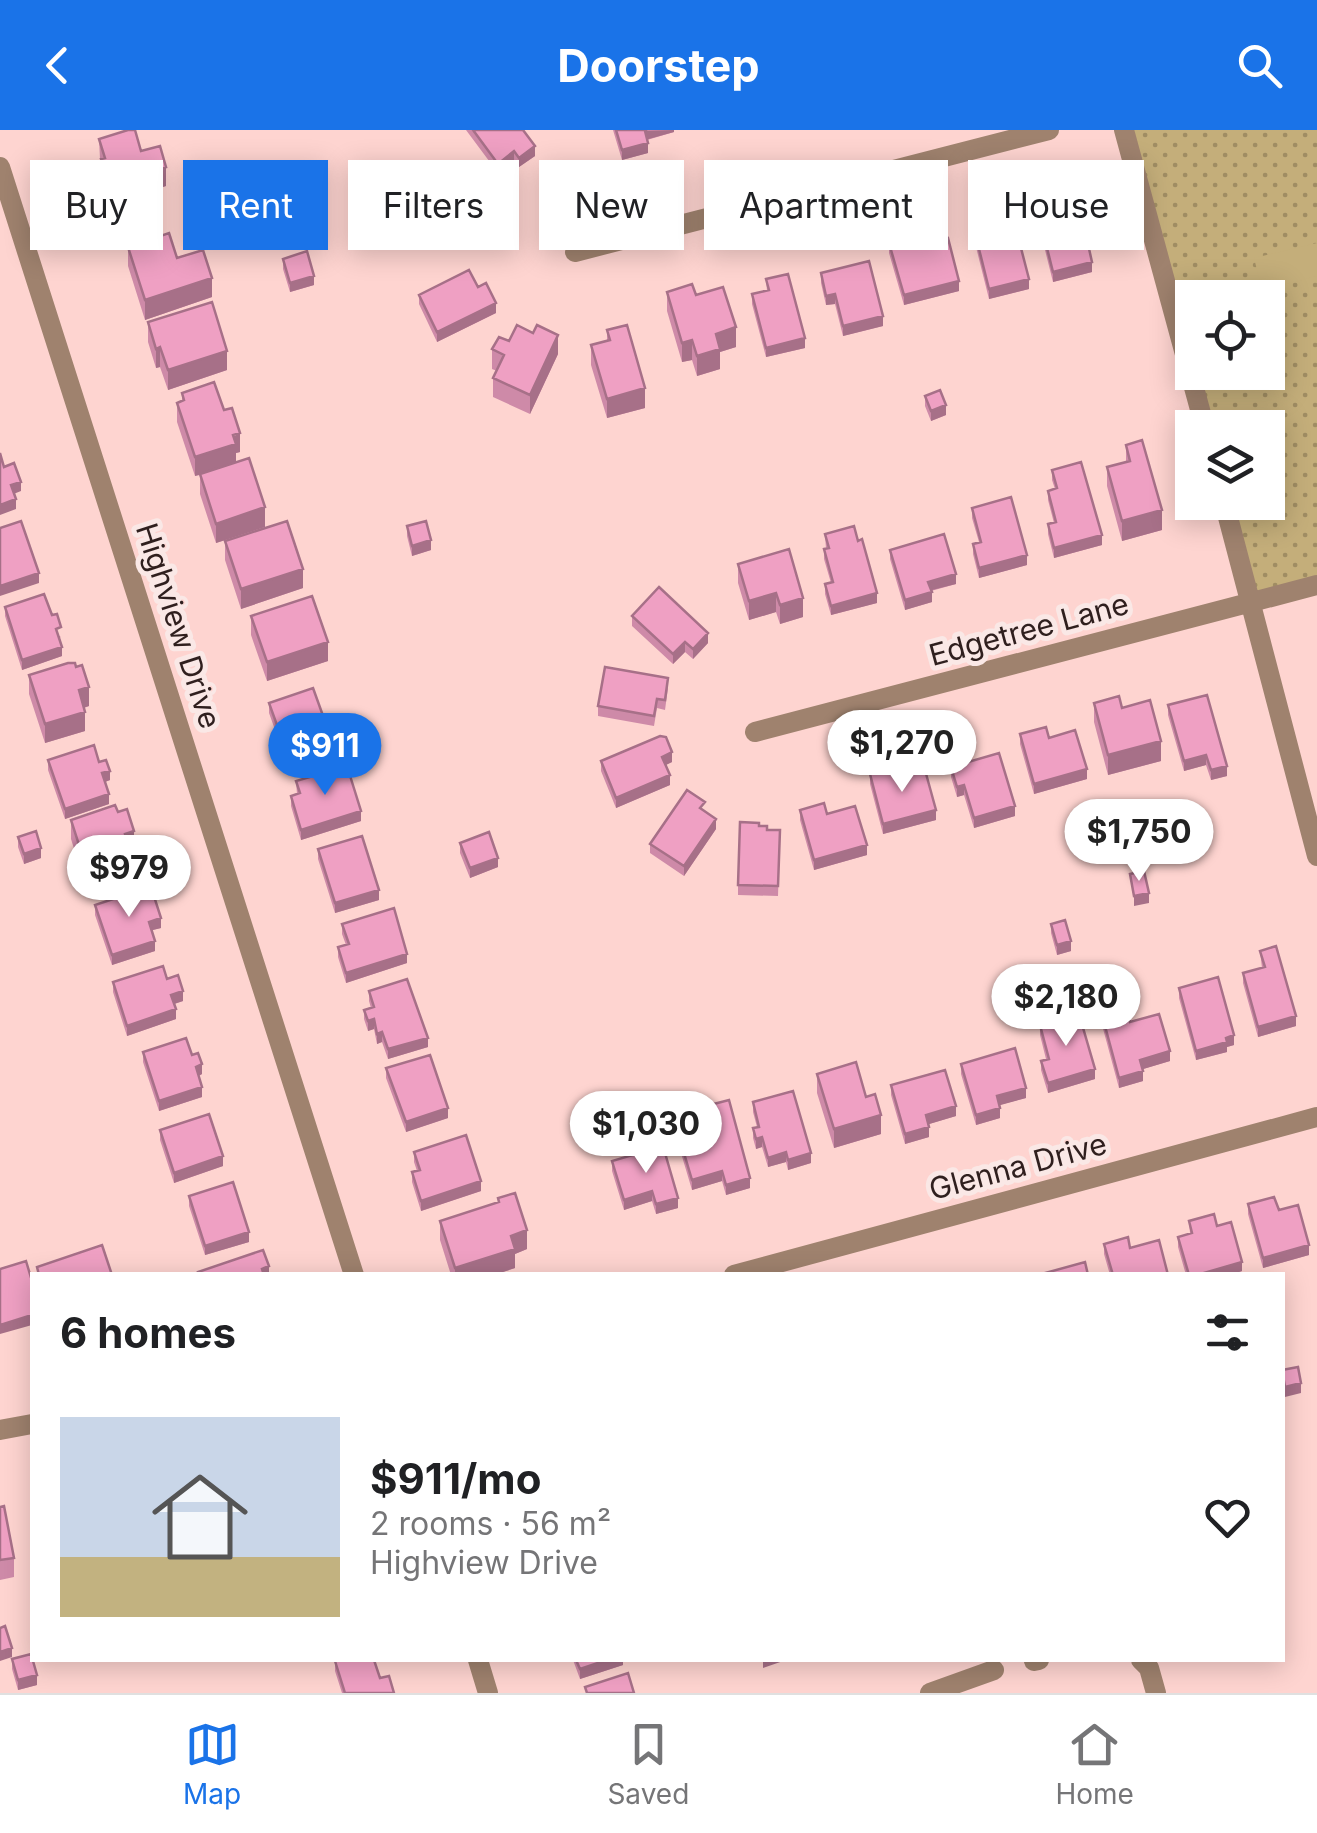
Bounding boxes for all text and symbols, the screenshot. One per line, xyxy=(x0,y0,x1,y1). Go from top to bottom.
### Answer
icon: back xyxy=(30,38,85,93)
text: Doorstep xyxy=(557,38,760,93)
icon: search xyxy=(1232,38,1287,93)
chip: Buy xyxy=(30,160,163,250)
chip: Rent xyxy=(183,160,328,250)
chip: Filters xyxy=(348,160,519,250)
chip: New xyxy=(539,160,684,250)
chip: Apartment xyxy=(704,160,948,250)
chip: House xyxy=(968,160,1144,250)
map controls xyxy=(1175,280,1285,520)
button: locate xyxy=(1175,280,1285,390)
button: layers xyxy=(1175,410,1285,520)
street label: Highview Drive xyxy=(129,518,229,733)
street label: Edgetree Lane xyxy=(925,585,1133,673)
pin: $1,270 xyxy=(821,710,983,795)
pin: $911 xyxy=(266,713,384,798)
text: $1,270 xyxy=(849,723,955,762)
text: $911 xyxy=(290,726,360,765)
pin: $1,750 xyxy=(1058,799,1220,884)
text: $1,750 xyxy=(1087,812,1191,851)
pin: $979 xyxy=(70,835,188,920)
text: $979 xyxy=(89,848,169,887)
pin: $2,180 xyxy=(985,964,1147,1049)
text: $2,180 xyxy=(1013,977,1119,1016)
pin: $1,030 xyxy=(565,1091,727,1176)
text: $1,030 xyxy=(592,1104,700,1143)
street label: Glenna Drive xyxy=(925,1125,1110,1207)
icon: filters xyxy=(1200,1305,1255,1360)
text: 6 homes xyxy=(60,1307,236,1358)
text: $911/mo xyxy=(370,1453,541,1504)
icon: home xyxy=(140,1457,260,1577)
icon: heart xyxy=(1200,1490,1255,1545)
text: 2 rooms · 56 m² xyxy=(370,1504,611,1543)
text: Highview Drive xyxy=(370,1543,598,1582)
tab: Map xyxy=(183,1717,241,1811)
tab: Saved xyxy=(607,1717,689,1811)
tab: Home xyxy=(1055,1717,1134,1811)

